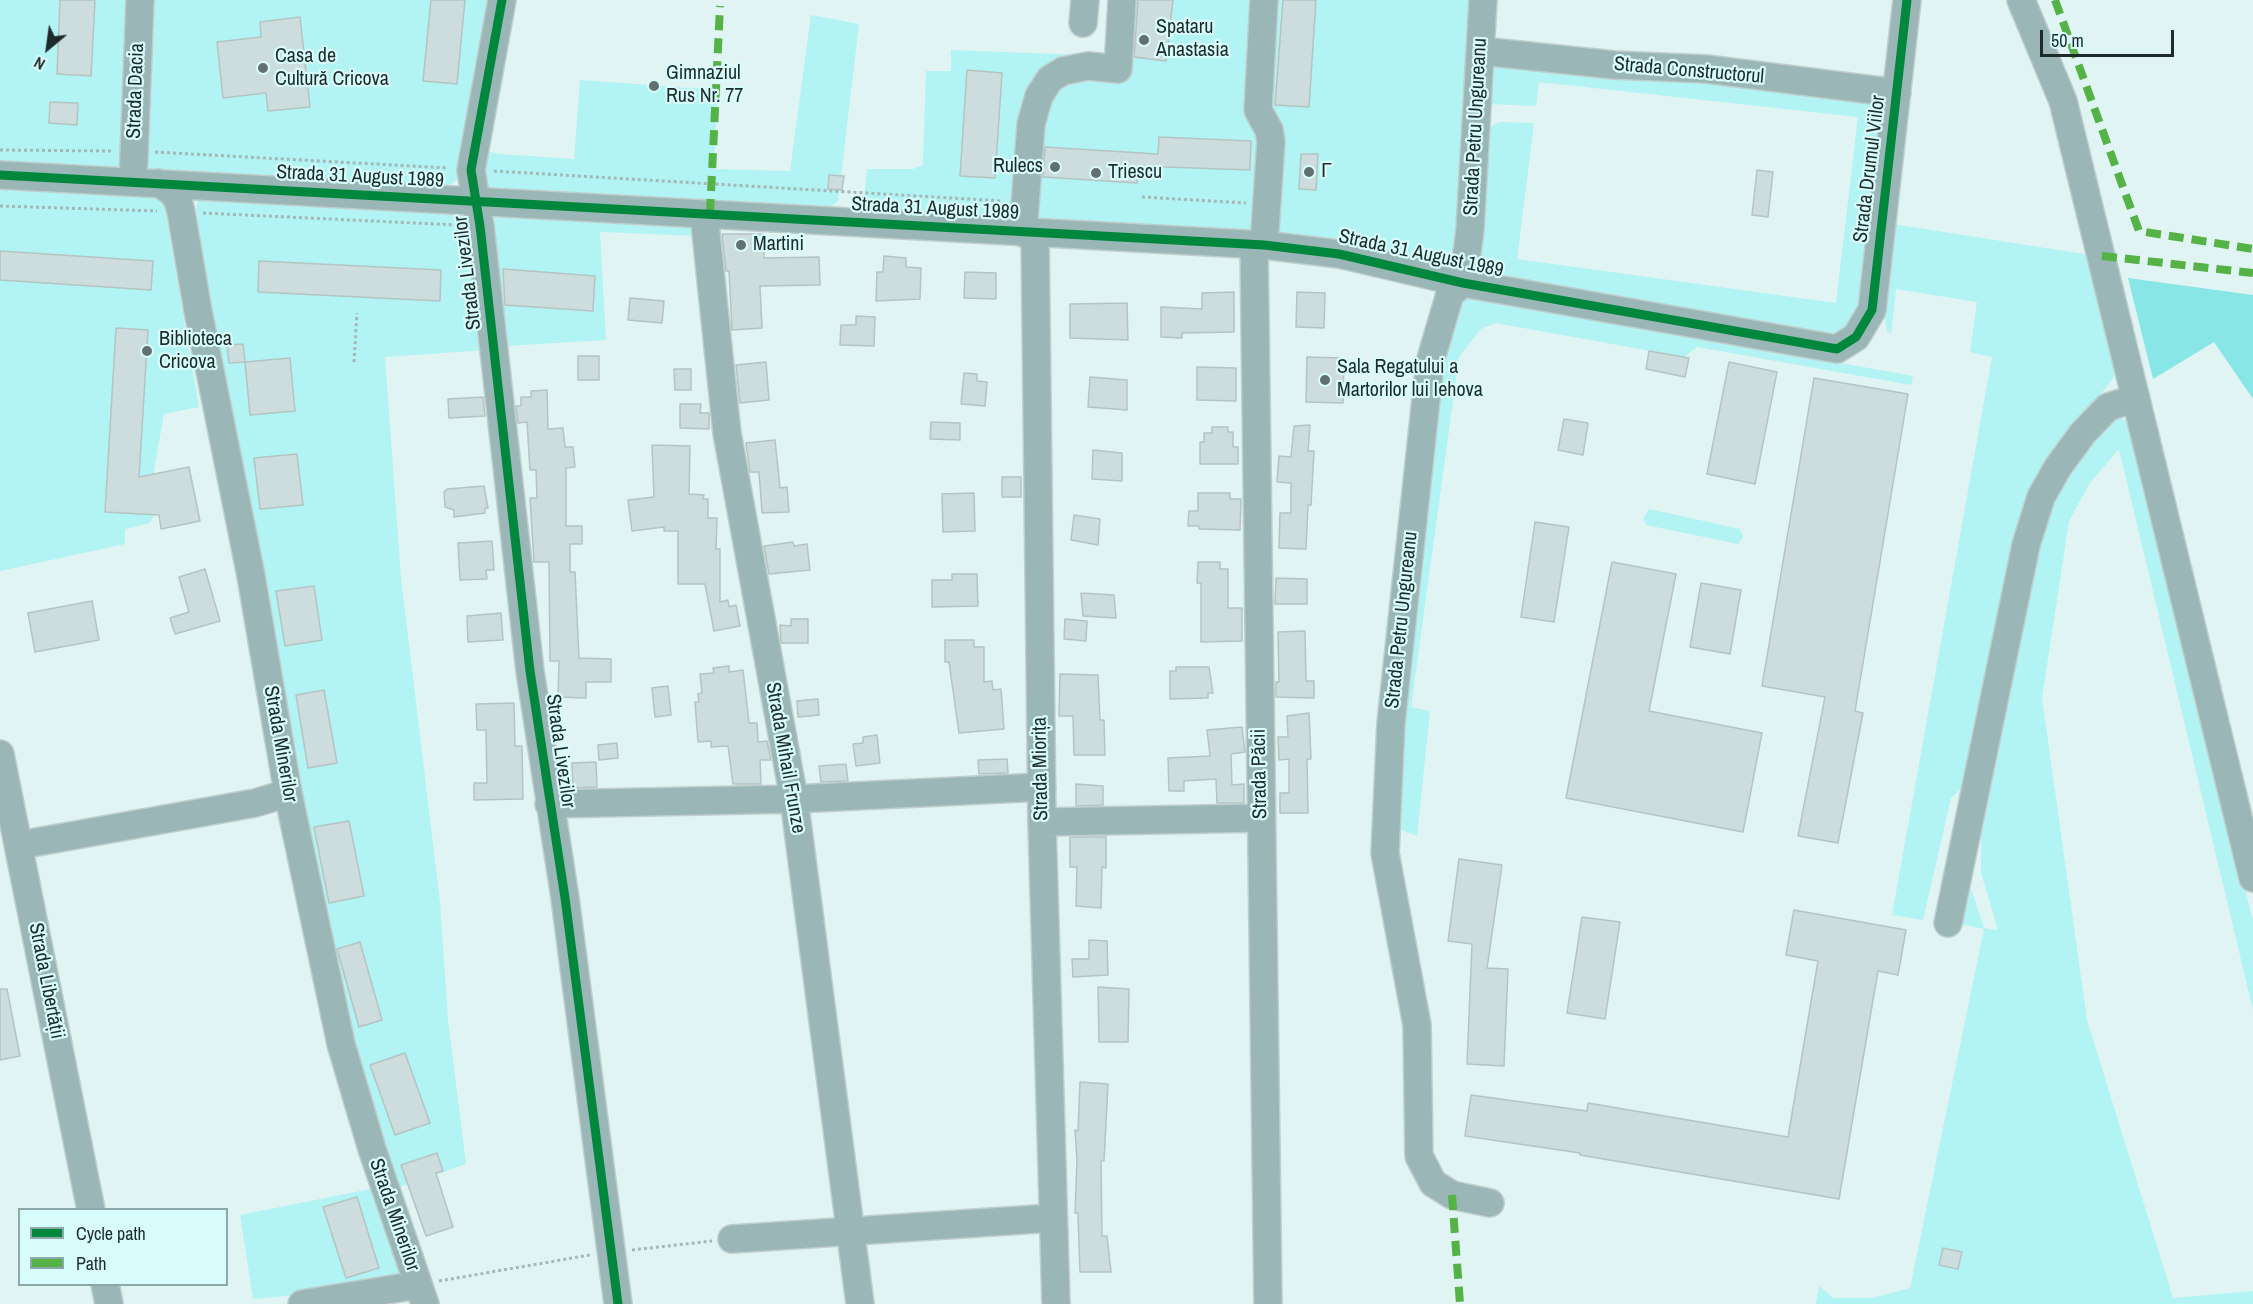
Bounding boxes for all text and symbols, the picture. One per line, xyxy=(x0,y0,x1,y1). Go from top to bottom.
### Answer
place label: Spataru Anastasia xyxy=(1156,16,1229,63)
north arrow xyxy=(18,18,78,78)
scale bar xyxy=(2043,18,2176,56)
text: 50 m xyxy=(2051,28,2084,53)
marker: Spataru Anastasia xyxy=(1137,33,1151,47)
street label: Strada Petru Ungureanu xyxy=(1459,38,1493,216)
street label: Strada Dacia xyxy=(122,43,150,139)
place label: Casa de Cultură Cricova xyxy=(275,45,389,92)
text: N xyxy=(30,52,49,76)
street label: Strada Constructorul xyxy=(1613,52,1765,90)
marker: Casa de Cultură Cricova xyxy=(256,61,270,75)
place label: Gimnaziul Rus Nr. 77 xyxy=(666,62,743,109)
marker: Gimnaziul Rus Nr. 77 xyxy=(647,79,661,93)
street label: Strada Drumul Viilor xyxy=(1849,94,1891,244)
place label: Rulecs xyxy=(993,155,1043,179)
marker: Rulecs xyxy=(1048,160,1062,174)
place label: Г xyxy=(1321,160,1332,184)
street label: Strada 31 August 1989 xyxy=(276,161,444,193)
place label: Triescu xyxy=(1108,161,1162,185)
marker: Г xyxy=(1302,165,1316,179)
marker: Triescu xyxy=(1089,166,1103,180)
street label: Strada 31 August 1989 xyxy=(851,193,1019,225)
street label: Strada Livezilor xyxy=(449,215,487,331)
street label: Strada 31 August 1989 xyxy=(1336,225,1506,283)
place label: Martini xyxy=(753,233,804,257)
marker: Martini xyxy=(734,238,748,252)
place label: Biblioteca Cricova xyxy=(159,328,232,375)
marker: Biblioteca Cricova xyxy=(140,344,154,358)
place label: Sala Regatului a Martorilor lui Iehova xyxy=(1337,356,1483,403)
marker: Sala Regatului a Martorilor lui Iehova xyxy=(1318,373,1332,387)
street label: Strada Petru Ungureanu xyxy=(1381,530,1423,710)
street label: Strada Mihail Frunze xyxy=(760,681,810,835)
street label: Strada Minerilor xyxy=(258,684,302,804)
street label: Strada Livezilor xyxy=(540,692,580,810)
street label: Strada Miorița xyxy=(1028,717,1054,821)
street label: Strada Păcii xyxy=(1247,729,1273,819)
street label: Strada Libertății xyxy=(23,921,69,1041)
street label: Strada Minerilor xyxy=(364,1156,424,1274)
legend xyxy=(18,1208,228,1286)
text: Cycle path xyxy=(76,1221,146,1246)
text: Path xyxy=(76,1251,106,1276)

